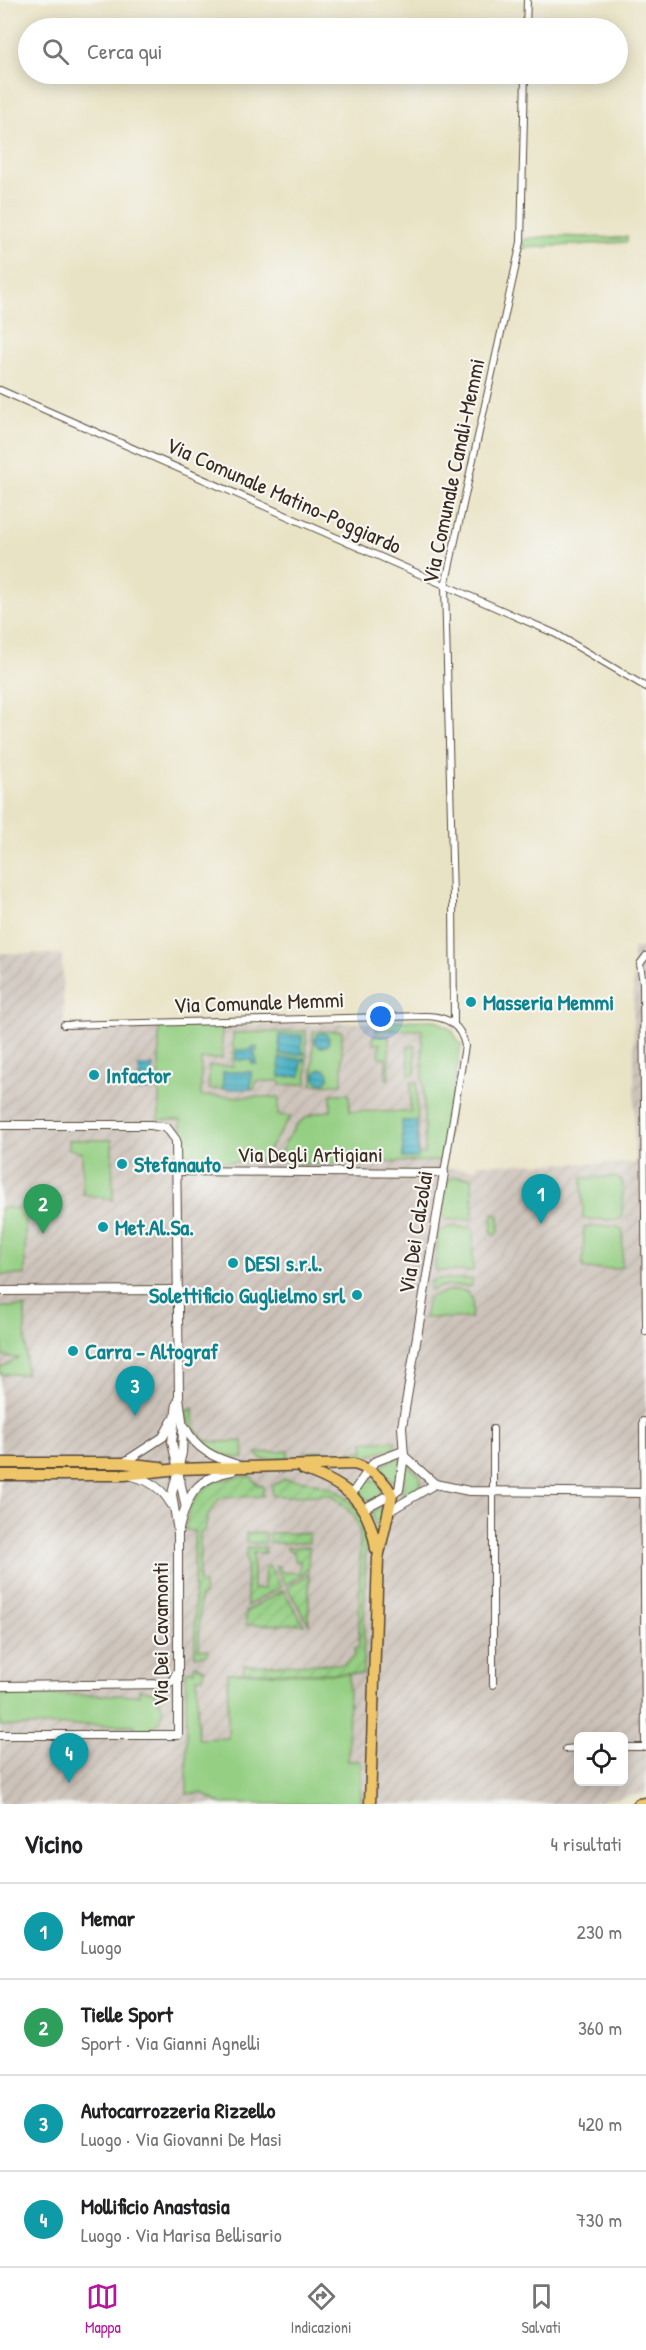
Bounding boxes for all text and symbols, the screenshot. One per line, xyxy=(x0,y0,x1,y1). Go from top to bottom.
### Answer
search box xyxy=(18,18,628,84)
icon: search xyxy=(39,35,72,68)
text: Cerca qui xyxy=(87,36,162,66)
street label: Via Comunale Canali-Memmi xyxy=(414,356,492,586)
street label: Via Comunale Matino-Poggiardo xyxy=(162,430,406,560)
street label: Via Comunale Memmi xyxy=(173,984,345,1020)
place label: Masseria Memmi xyxy=(483,987,614,1017)
marker: Masseria Memmi xyxy=(464,995,478,1009)
your location xyxy=(366,1002,395,1031)
place label: Infactor xyxy=(106,1060,172,1090)
marker: Infactor xyxy=(87,1068,101,1082)
street label: Via Degli Artigiani xyxy=(237,1139,383,1169)
place label: Stefanauto xyxy=(134,1149,221,1179)
marker: Stefanauto xyxy=(115,1157,129,1171)
street label: Via Dei Calzolai xyxy=(390,1168,440,1296)
pin: 1 xyxy=(522,1174,560,1224)
pin: 2 xyxy=(24,1184,63,1234)
place label: Met.Al.Sa. xyxy=(115,1212,194,1242)
marker: Met.Al.Sa. xyxy=(96,1220,110,1234)
place label: DESI s.r.l. xyxy=(245,1248,323,1278)
marker: DESI s.r.l. xyxy=(226,1256,240,1270)
place label: Solettificio Guglielmo srl xyxy=(149,1280,346,1311)
marker: Solettificio Guglielmo srl xyxy=(350,1288,364,1302)
place label: Carra - Altograf xyxy=(85,1336,219,1367)
marker: Carra - Altograf xyxy=(66,1344,80,1358)
pin: 3 xyxy=(116,1366,154,1416)
street label: Via Dei Cavamonti xyxy=(145,1562,175,1706)
map controls xyxy=(574,1732,628,1786)
button: locate xyxy=(574,1732,628,1786)
pin: 4 xyxy=(50,1734,88,1783)
text: Vicino xyxy=(24,1826,83,1861)
text: 4 risultati xyxy=(551,1830,622,1857)
text: Memar xyxy=(81,1903,135,1933)
text: 1 xyxy=(40,1918,47,1945)
text: 230 m xyxy=(577,1918,622,1945)
text: Luogo xyxy=(81,1933,121,1960)
text: Tielle Sport xyxy=(81,1999,173,2029)
text: 2 xyxy=(39,2014,48,2041)
text: 360 m xyxy=(578,2014,622,2041)
text: Sport · Via Gianni Agnelli xyxy=(81,2029,261,2056)
text: Autocarrozzeria Rizzello xyxy=(81,2095,275,2125)
text: 3 xyxy=(39,2110,48,2137)
text: 420 m xyxy=(578,2110,622,2137)
text: Luogo · Via Giovanni De Masi xyxy=(81,2125,282,2152)
text: Mollificio Anastasia xyxy=(81,2191,230,2221)
text: 4 xyxy=(40,2206,47,2233)
text: 730 m xyxy=(576,2206,622,2233)
text: Luogo · Via Marisa Bellisario xyxy=(81,2221,282,2248)
tab: Mappa xyxy=(85,2280,121,2338)
tab: Indicazioni xyxy=(291,2280,352,2338)
tab: Salvati xyxy=(521,2280,561,2338)

